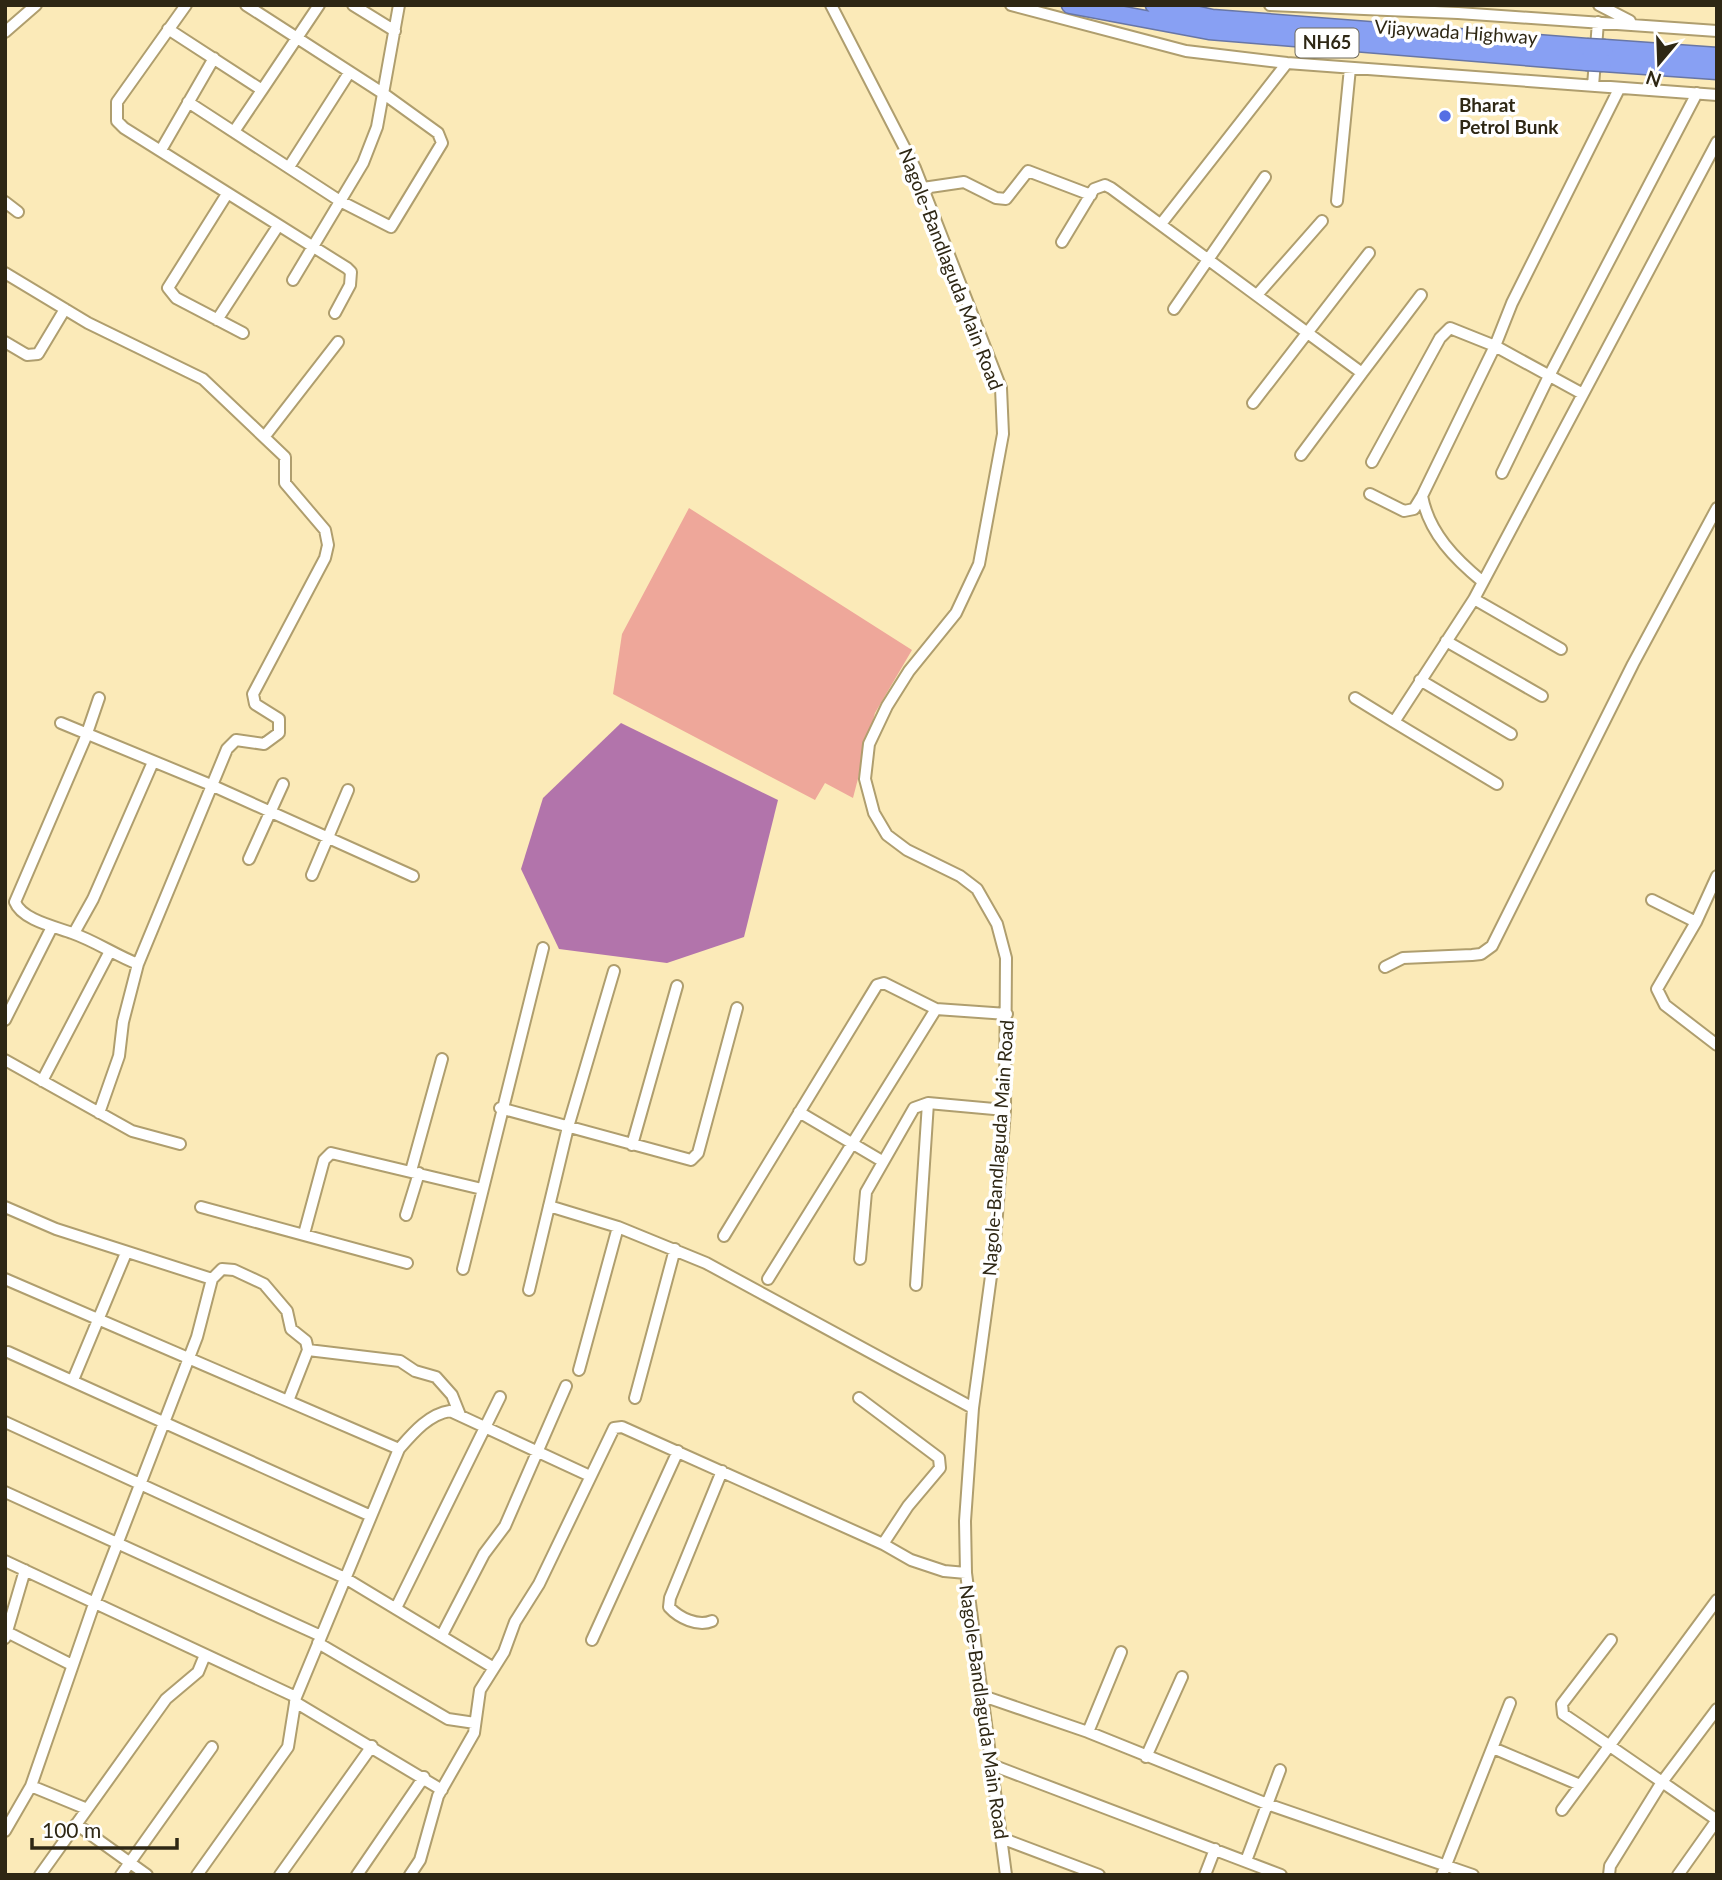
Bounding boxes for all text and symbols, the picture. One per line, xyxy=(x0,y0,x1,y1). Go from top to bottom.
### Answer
street label: Vijaywada Highway xyxy=(1374,14,1539,49)
road number: NH65 xyxy=(1296,28,1358,58)
north arrow xyxy=(1624,28,1694,98)
text: N xyxy=(1643,66,1664,93)
place label: Bharat Petrol Bunk xyxy=(1459,93,1559,138)
marker: Bharat Petrol Bunk xyxy=(1437,108,1453,124)
street label: Nagole-Bandlaguda Main Road xyxy=(895,145,1008,393)
street label: Nagole-Bandlaguda Main Road xyxy=(977,1019,1018,1277)
street label: Nagole-Bandlaguda Main Road xyxy=(955,1583,1014,1841)
scale bar xyxy=(32,1806,177,1850)
text: 100 m xyxy=(42,1817,101,1842)

